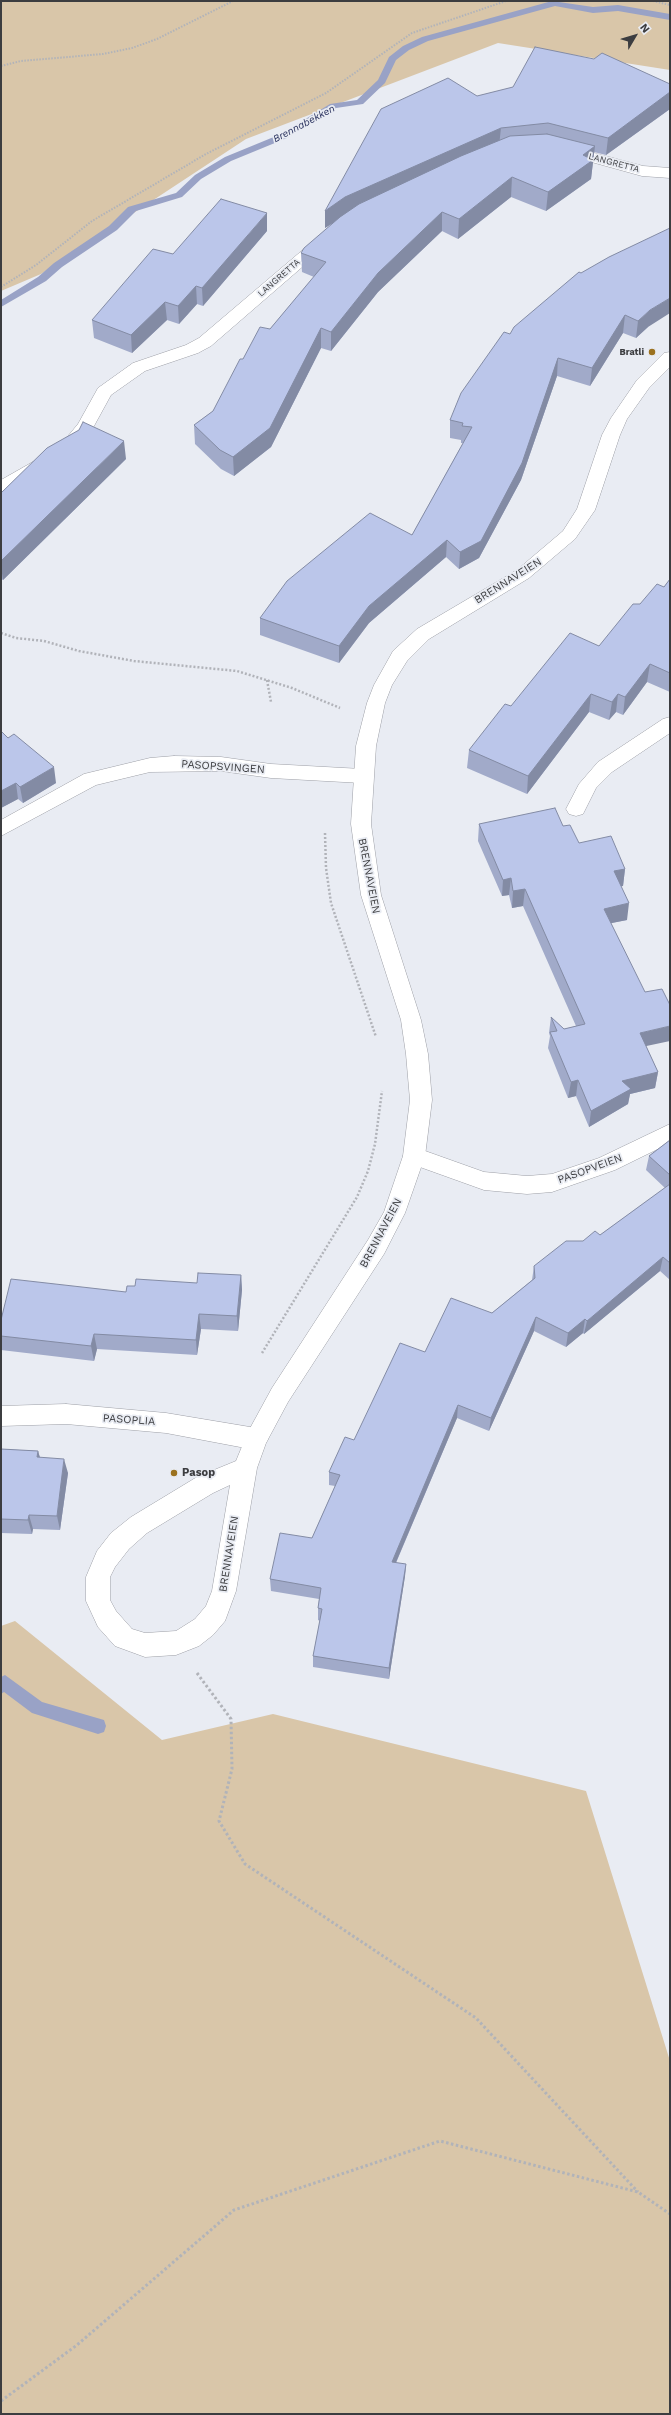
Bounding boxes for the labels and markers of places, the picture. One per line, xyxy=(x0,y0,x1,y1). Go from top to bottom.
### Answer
place label: Bratli xyxy=(619,347,644,357)
marker: Bratli xyxy=(647,347,657,357)
place label: Pasop xyxy=(182,1466,215,1480)
marker: Pasop xyxy=(169,1468,179,1478)

